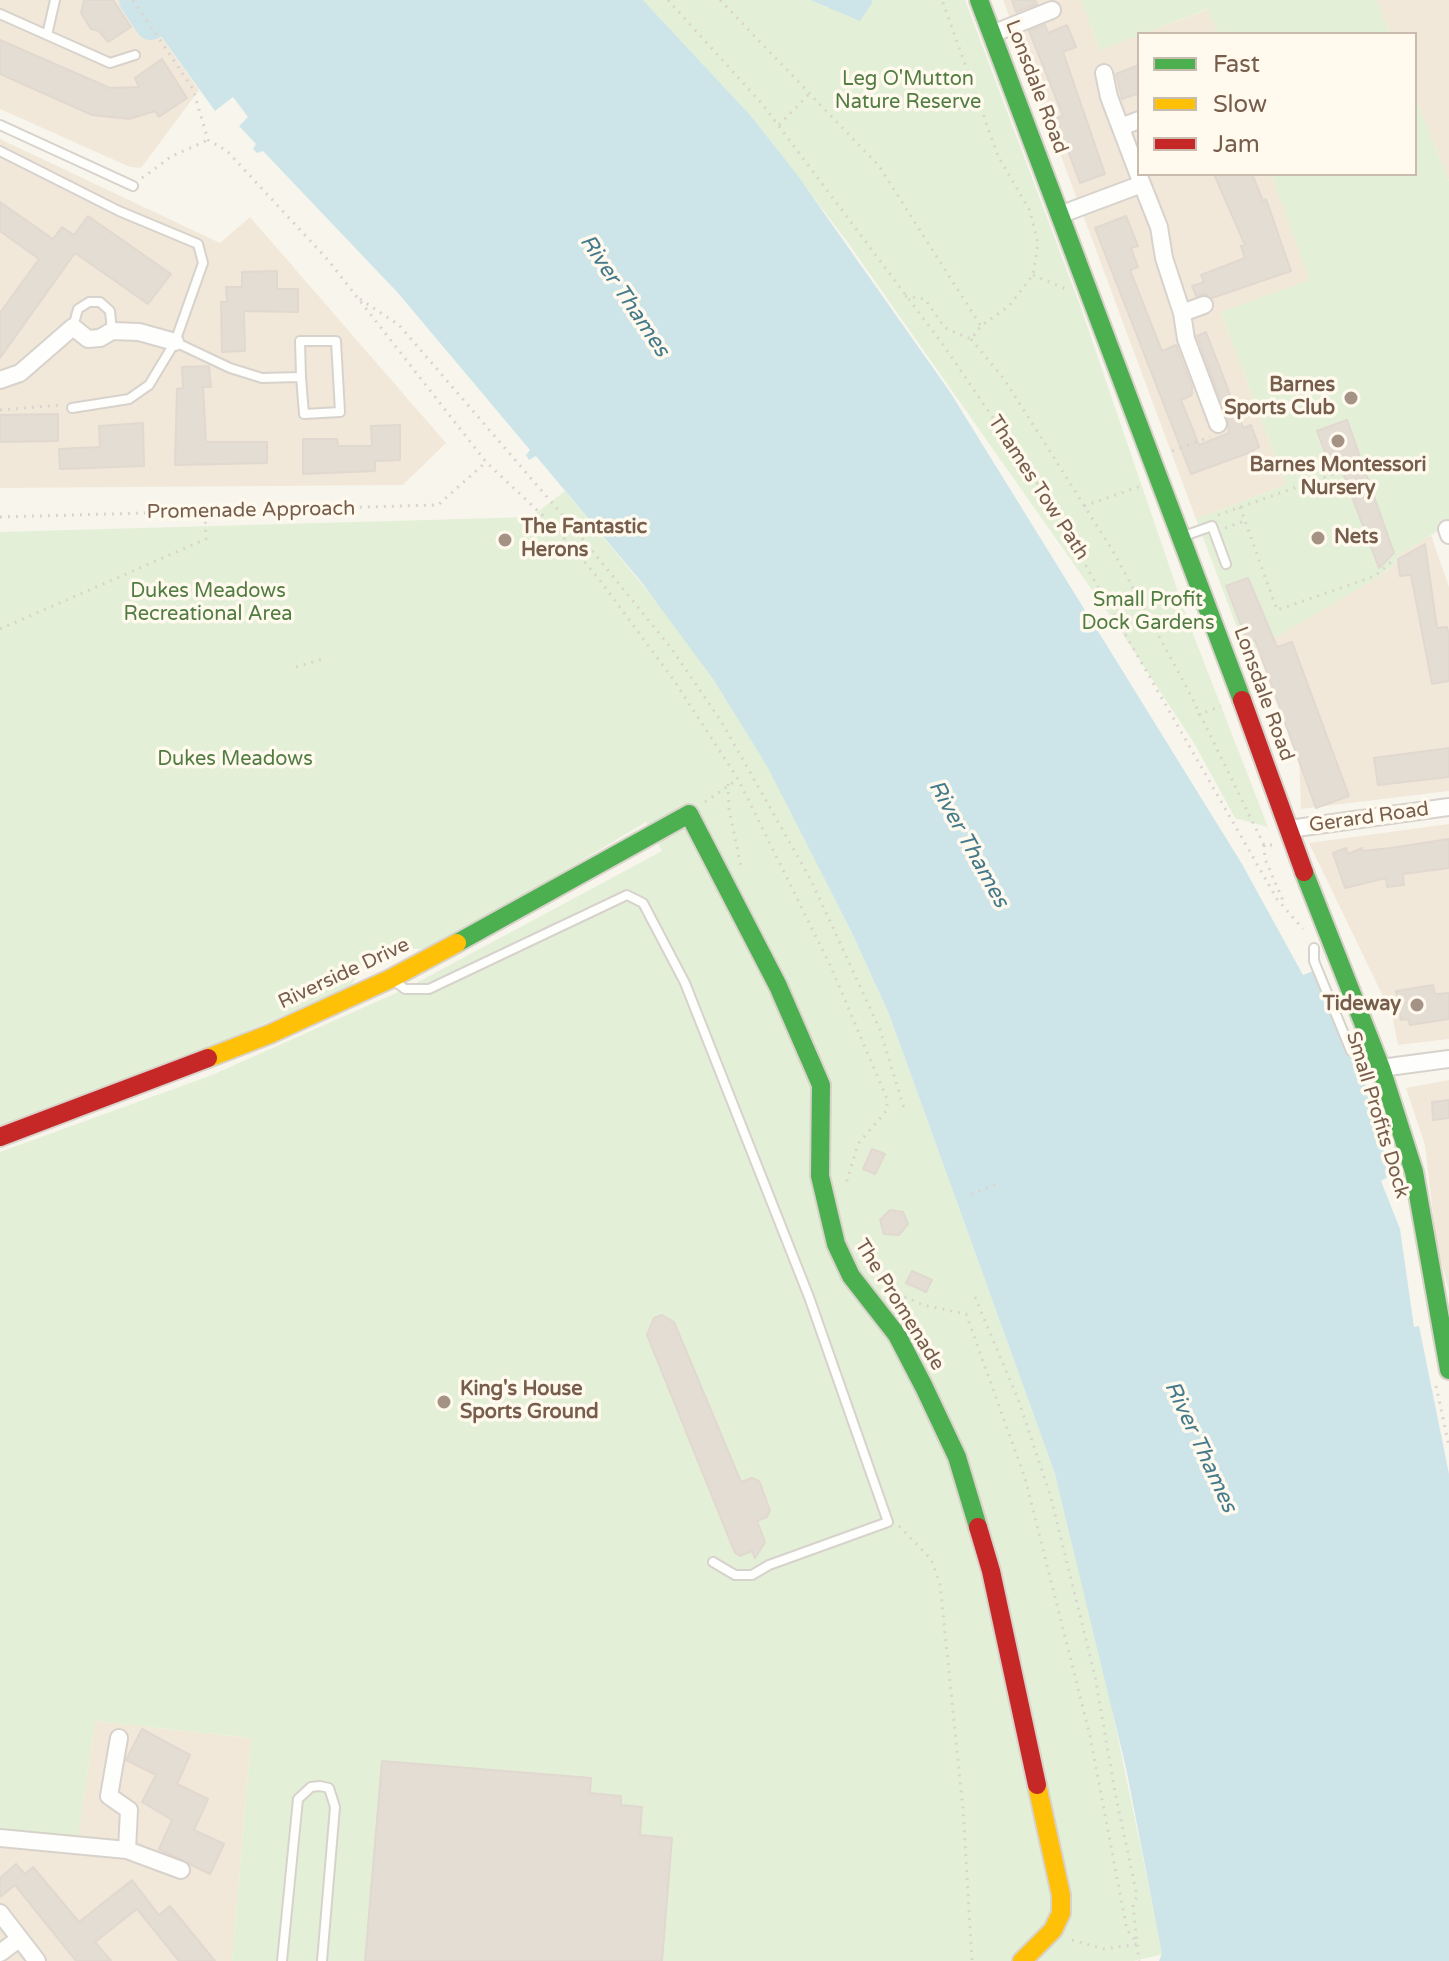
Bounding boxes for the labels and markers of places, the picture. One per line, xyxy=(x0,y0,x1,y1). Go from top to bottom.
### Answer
place label: Barnes Sports Club xyxy=(1224,374,1335,421)
marker: Barnes Sports Club xyxy=(1342,389,1360,407)
marker: Barnes Montessori Nursery xyxy=(1329,432,1347,450)
place label: Barnes Montessori Nursery xyxy=(1249,454,1427,501)
place label: The Fantastic Herons xyxy=(521,516,647,563)
place label: Nets xyxy=(1334,526,1378,550)
marker: Nets xyxy=(1309,529,1327,547)
marker: The Fantastic Herons xyxy=(496,531,514,549)
place label: Tideway xyxy=(1323,993,1401,1017)
marker: Tideway xyxy=(1408,996,1426,1014)
place label: King's House Sports Ground xyxy=(460,1378,599,1425)
marker: King's House Sports Ground xyxy=(435,1393,453,1411)

